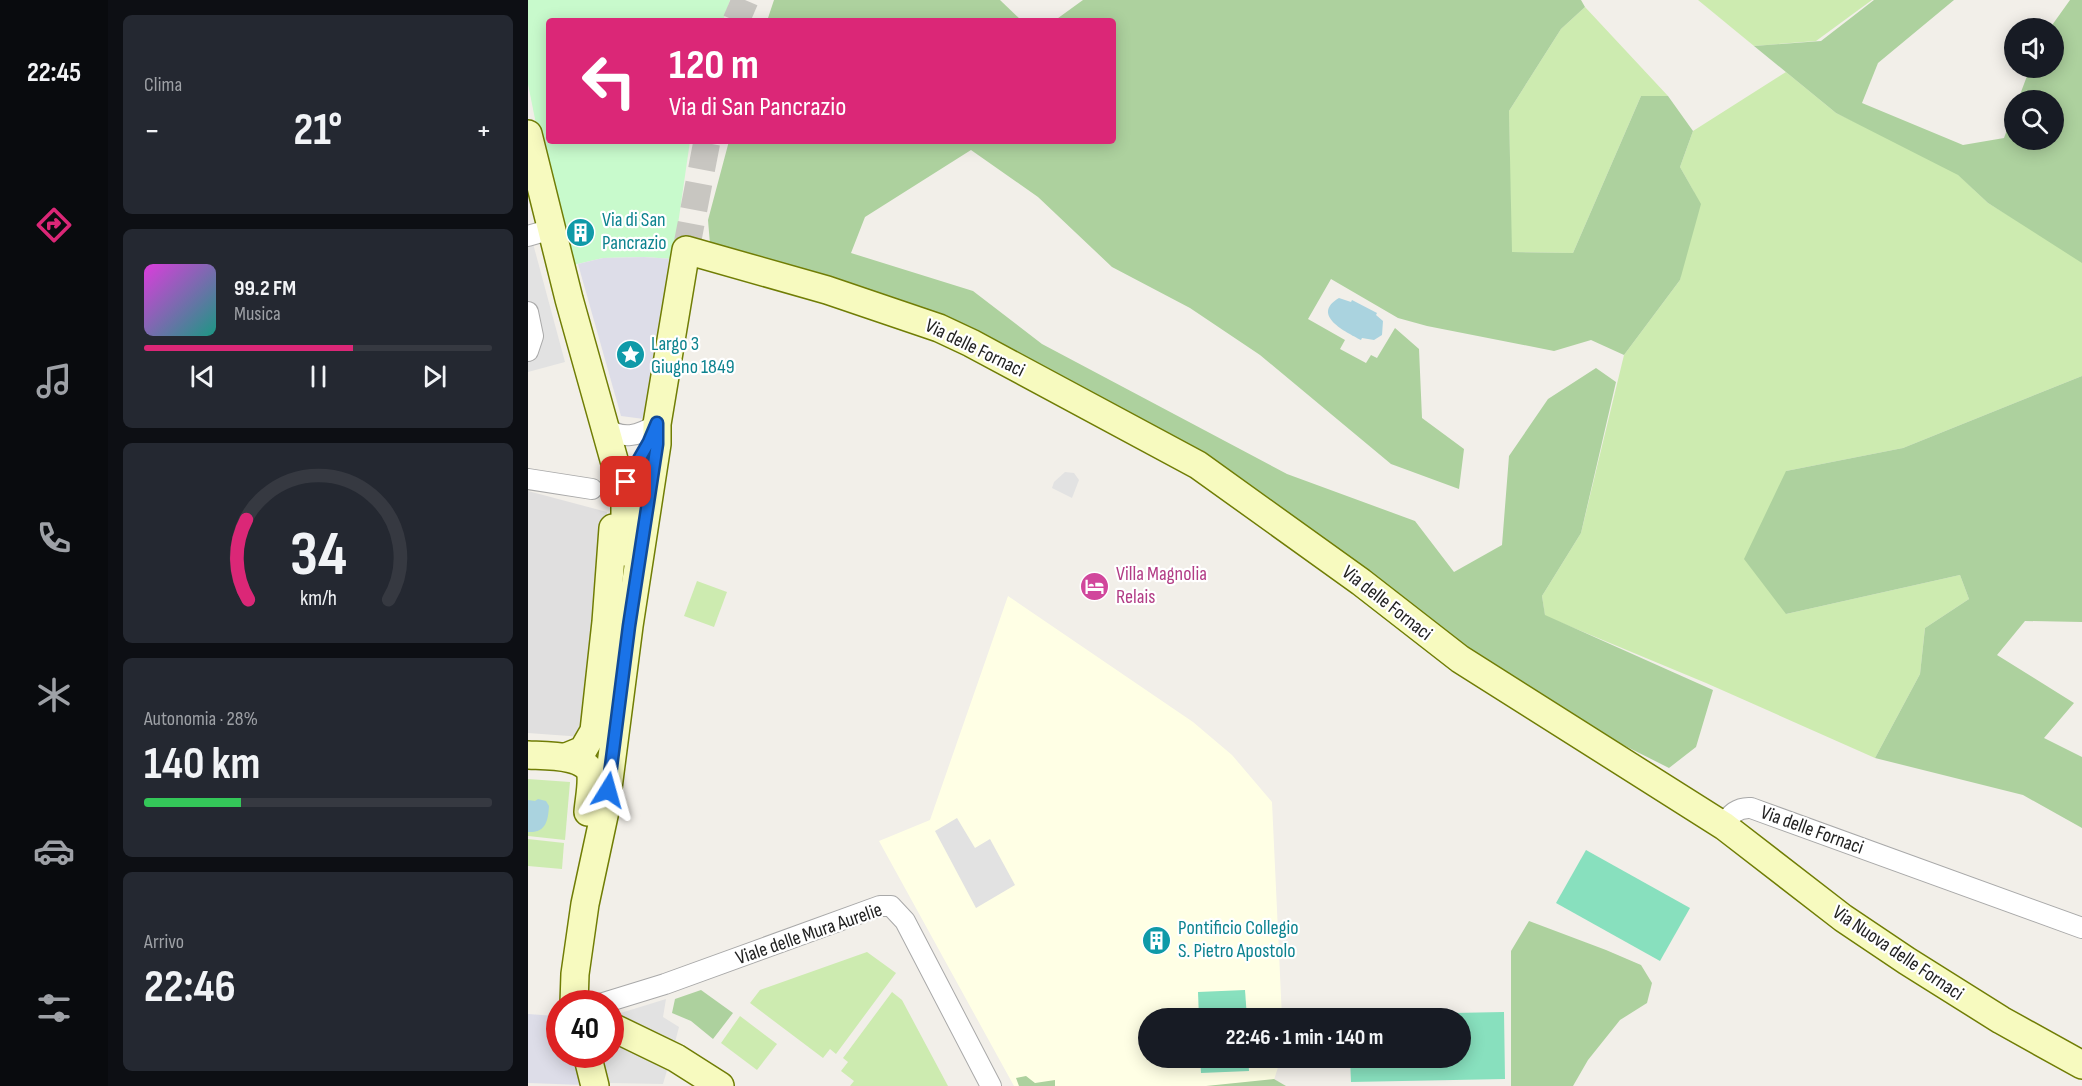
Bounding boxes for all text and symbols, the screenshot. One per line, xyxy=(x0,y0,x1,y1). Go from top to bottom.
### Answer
map controls xyxy=(2004,18,2064,150)
button: sound xyxy=(2004,18,2064,78)
text: 120 m xyxy=(669,40,759,91)
icon: left xyxy=(570,42,648,120)
text: 22:45 xyxy=(27,57,81,89)
text: Clima xyxy=(144,73,182,97)
button: search xyxy=(2004,90,2064,150)
text: Via di San Pancrazio xyxy=(669,91,846,123)
text: 21° xyxy=(294,103,342,158)
text: − xyxy=(144,111,160,151)
text: + xyxy=(476,111,492,151)
icon: directions xyxy=(33,204,75,246)
place label: Via di San Pancrazio xyxy=(602,208,667,255)
building icon: Via di San Pancrazio xyxy=(565,216,597,248)
text: 99.2 FM xyxy=(234,275,296,302)
text: Musica xyxy=(234,302,281,326)
street label: Via delle Fornaci xyxy=(921,314,1029,382)
place label: Largo 3 Giugno 1849 xyxy=(651,332,735,379)
place icon: Largo 3 Giugno 1849 xyxy=(614,339,646,371)
icon: music xyxy=(33,360,75,402)
icon: previous xyxy=(186,360,219,393)
icon: pause xyxy=(302,360,335,393)
icon: next xyxy=(418,360,451,393)
pin xyxy=(600,456,651,507)
icon: arrive xyxy=(609,465,642,498)
icon: phone xyxy=(33,517,75,559)
text: 34 xyxy=(289,518,347,593)
street label: Via delle Fornaci xyxy=(1337,560,1437,646)
place label: Villa Magnolia Relais xyxy=(1116,562,1207,609)
hotel icon: Villa Magnolia Relais xyxy=(1079,570,1111,602)
text: km/h xyxy=(299,586,337,611)
icon: climate xyxy=(33,674,75,716)
text: Autonomia · 28% xyxy=(144,707,258,731)
text: 140 km xyxy=(144,737,260,792)
position arrow xyxy=(576,758,640,822)
street label: Via delle Fornaci xyxy=(1757,800,1867,860)
icon: car xyxy=(33,830,75,872)
street label: Viale delle Mura Aurelie xyxy=(733,898,885,970)
street label: Via Nuova delle Fornaci xyxy=(1828,900,1968,1006)
place label: Pontificio Collegio S. Pietro Apostolo xyxy=(1178,916,1299,963)
building icon: Pontificio Collegio S. Pietro Apostolo xyxy=(1141,924,1173,956)
text: Arrivo xyxy=(144,930,184,954)
text: 22:46 xyxy=(144,960,236,1015)
icon: filters xyxy=(33,987,75,1029)
speed limit sign: 40 xyxy=(546,990,624,1068)
text: 22:46 · 1 min · 140 m xyxy=(1226,1024,1383,1051)

